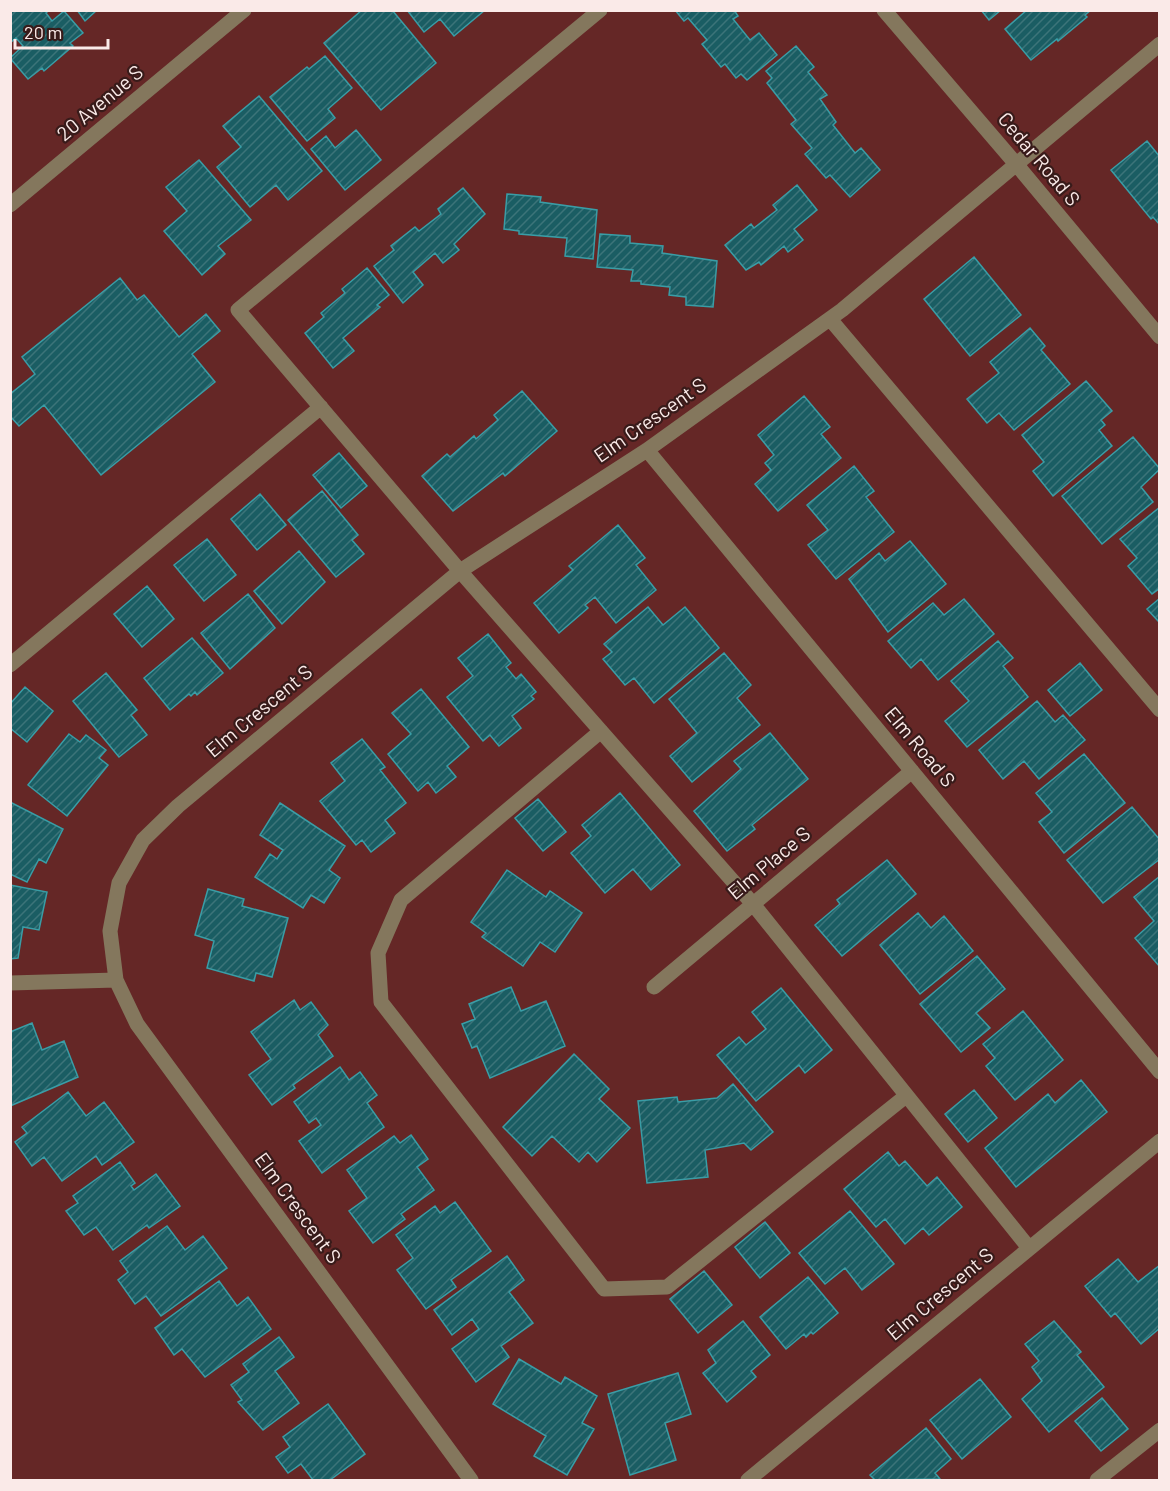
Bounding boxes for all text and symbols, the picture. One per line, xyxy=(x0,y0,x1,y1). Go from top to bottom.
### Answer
scale bar xyxy=(15,12,108,50)
text: 20 m xyxy=(24,21,62,43)
street label: 20 Avenue S xyxy=(51,59,147,145)
street label: Cedar Road S xyxy=(994,107,1086,210)
street label: Elm Crescent S xyxy=(589,372,710,467)
street label: Elm Crescent S xyxy=(200,659,316,762)
street label: Elm Road S xyxy=(880,701,961,791)
street label: Elm Place S xyxy=(722,821,815,904)
street label: Elm Crescent S xyxy=(250,1147,347,1268)
street label: Elm Crescent S xyxy=(881,1242,997,1345)

